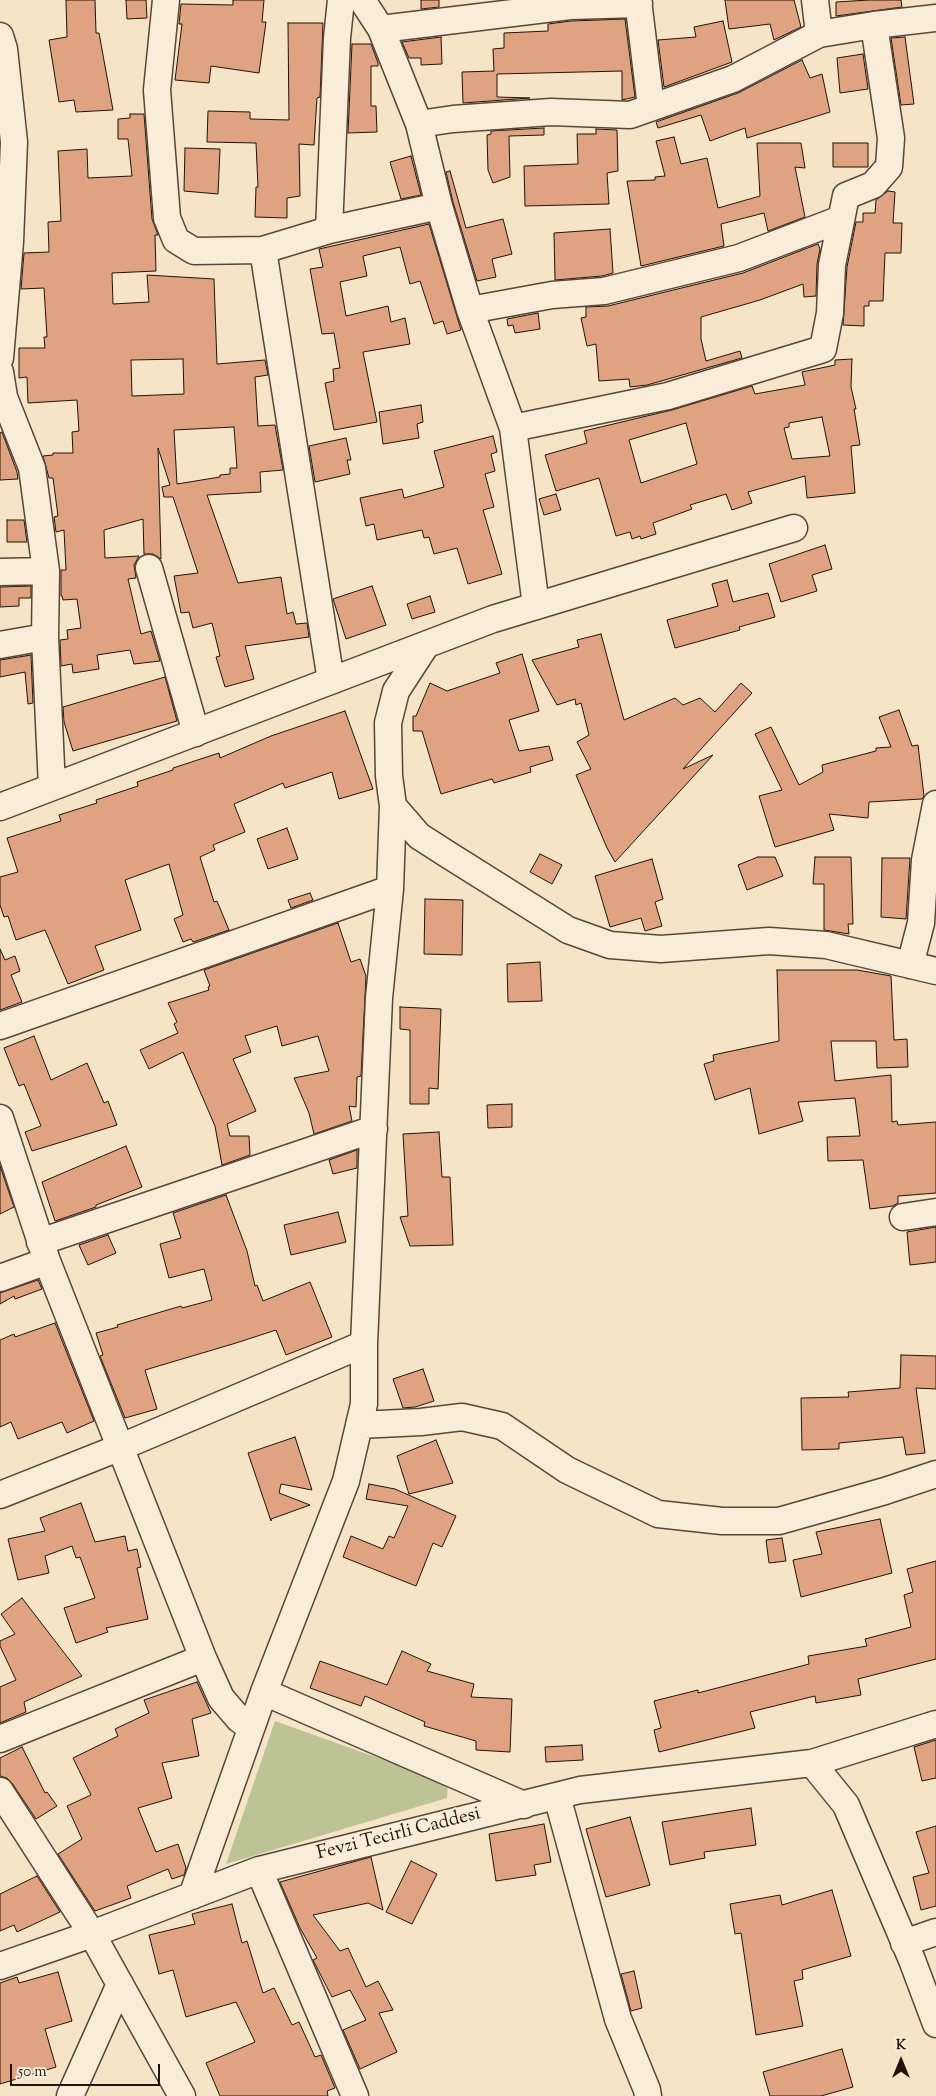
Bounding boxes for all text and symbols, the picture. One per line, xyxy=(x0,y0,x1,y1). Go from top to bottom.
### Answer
street label: Fevzi Tecirli Caddesi xyxy=(315,1804,483,1866)
north arrow xyxy=(876,2036,926,2086)
text: K xyxy=(896,2036,906,2056)
scale bar xyxy=(12,2054,162,2086)
text: 50 m xyxy=(18,2062,47,2083)

